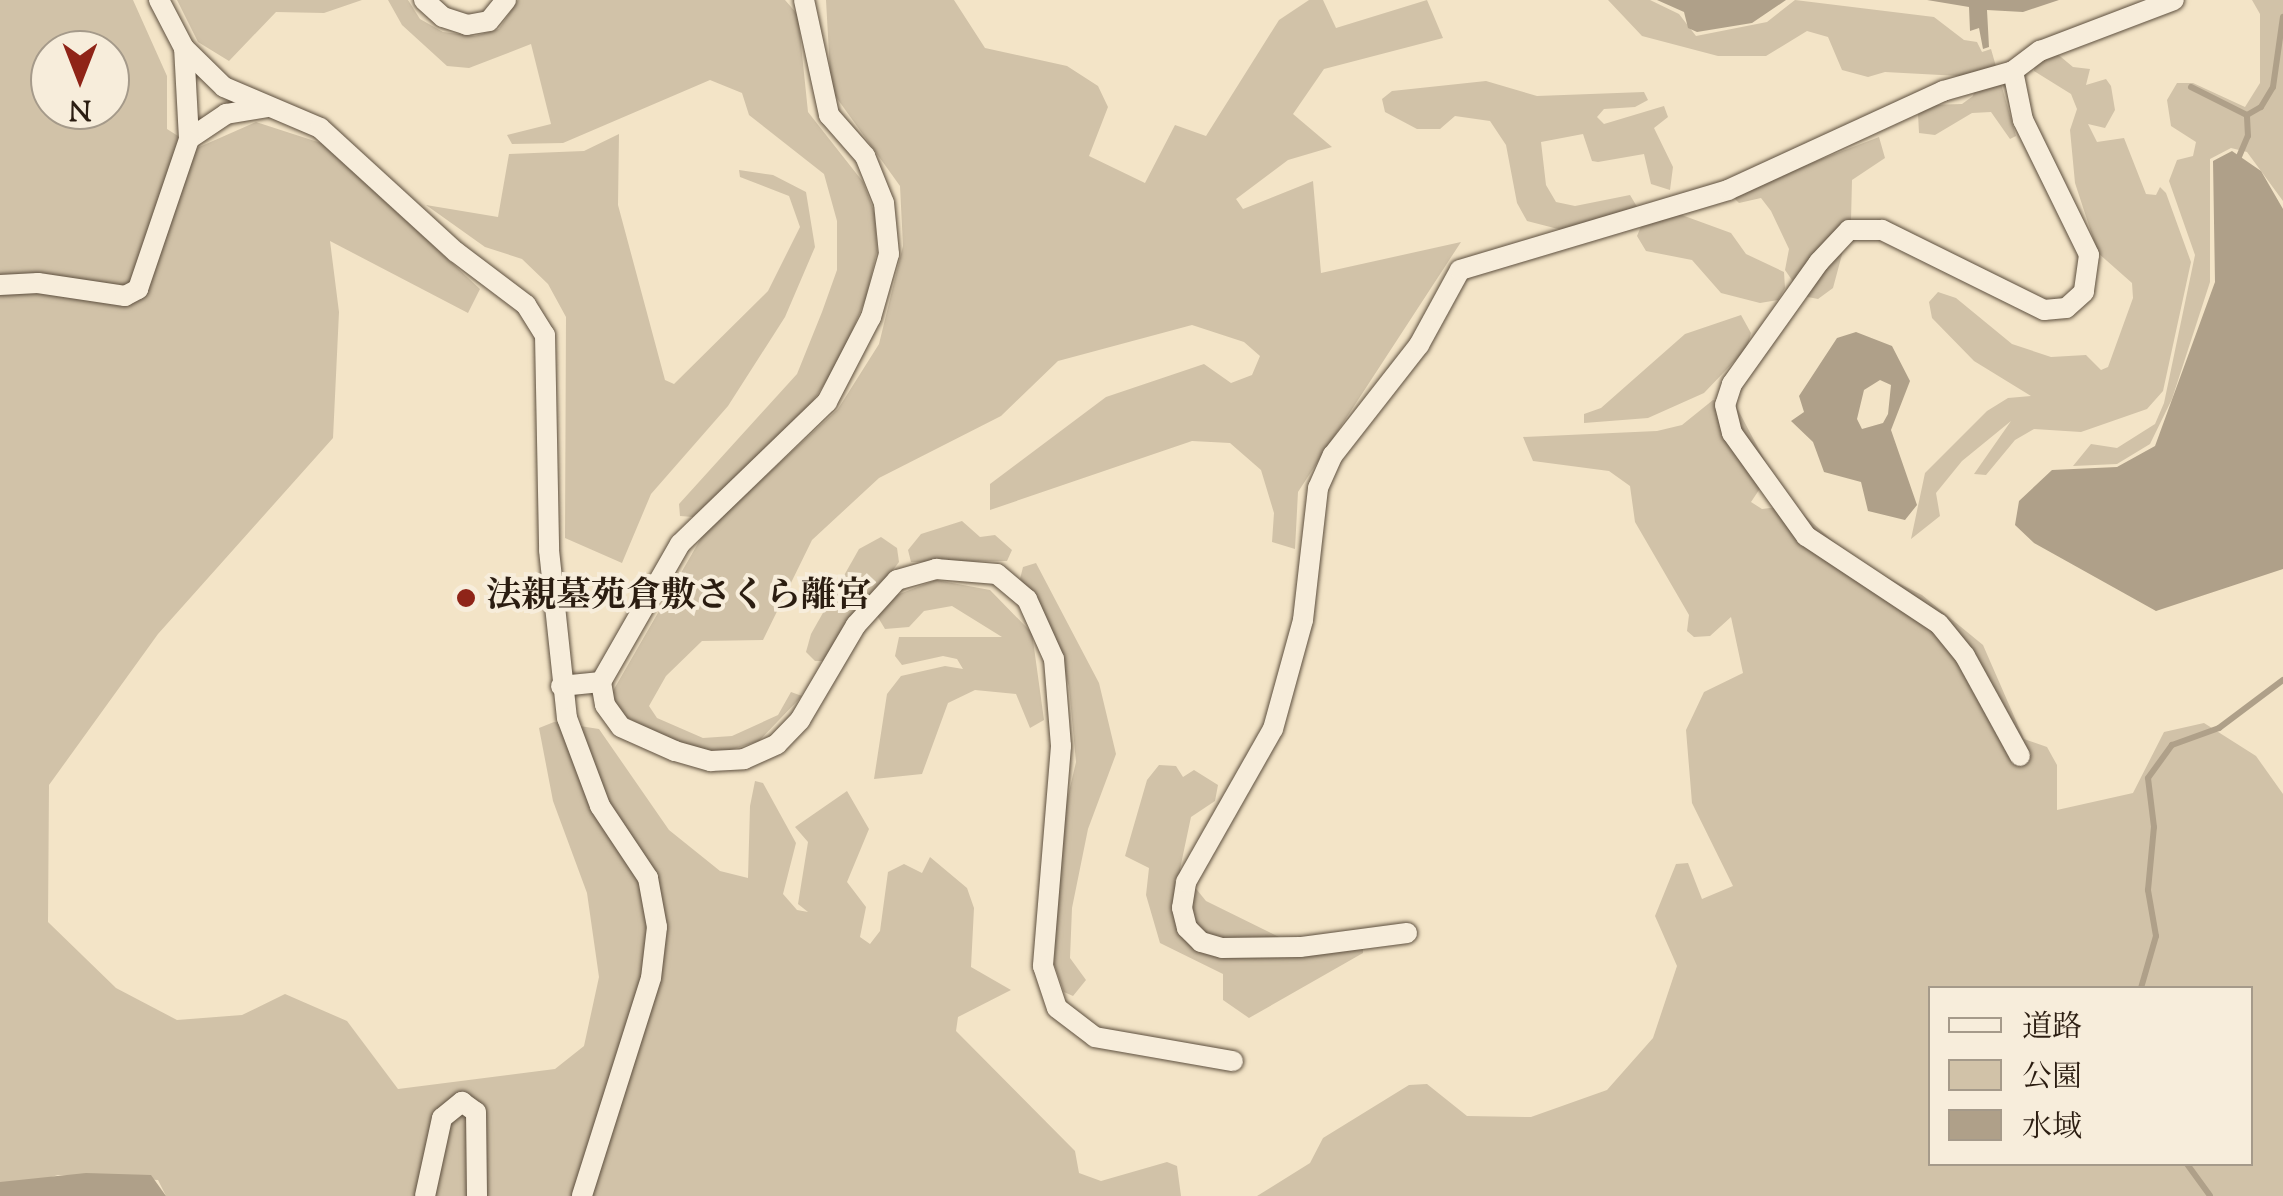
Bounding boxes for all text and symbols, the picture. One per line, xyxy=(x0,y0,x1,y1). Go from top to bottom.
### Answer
north arrow xyxy=(30,30,130,130)
text: N xyxy=(69,88,91,128)
place label: 法親墓苑倉敷さくら離宮 xyxy=(486,577,871,619)
marker: 法親墓苑倉敷さくら離宮 xyxy=(455,587,477,609)
legend xyxy=(1928,986,2253,1166)
text: 道路 xyxy=(2022,1007,2082,1050)
text: 公園 xyxy=(2022,1057,2082,1100)
text: 水域 xyxy=(2022,1107,2082,1150)

